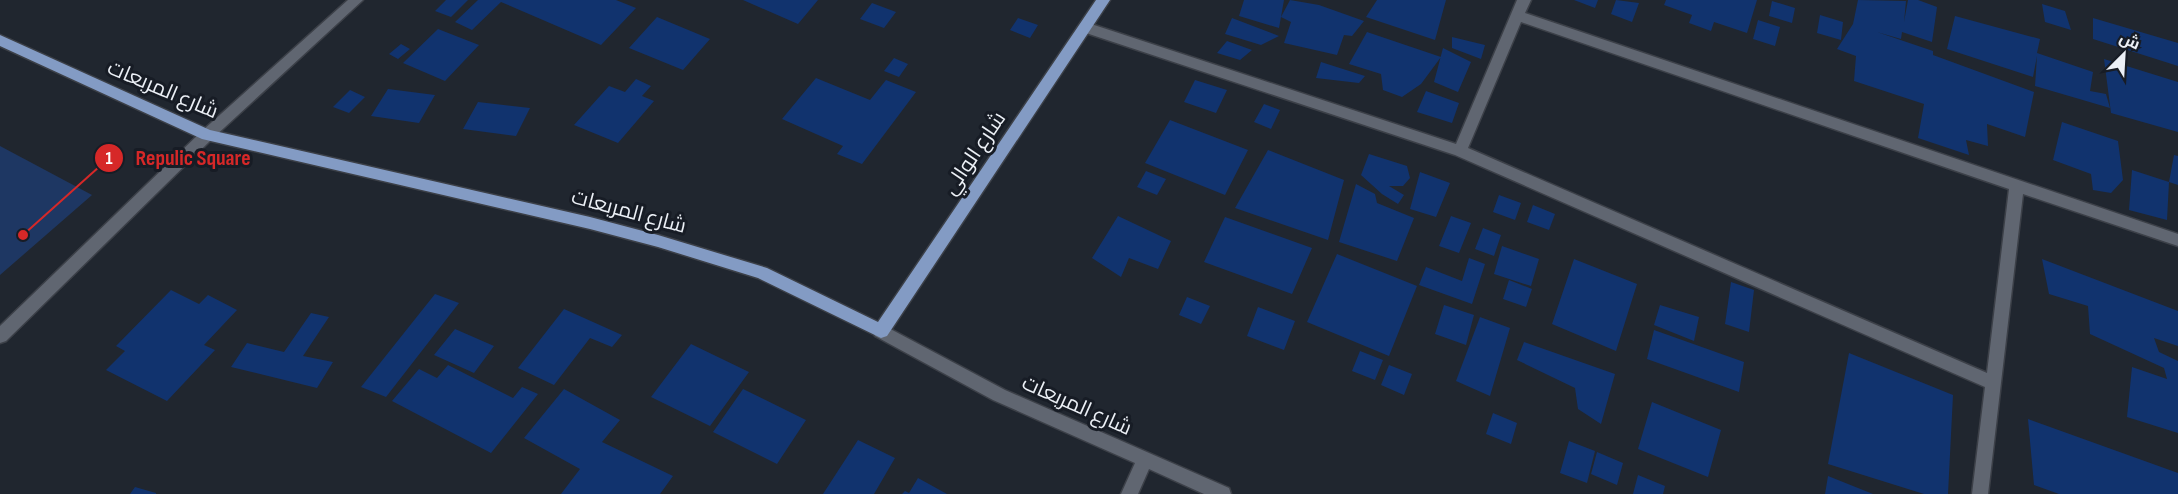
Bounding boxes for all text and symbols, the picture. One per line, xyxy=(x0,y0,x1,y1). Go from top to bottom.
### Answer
north arrow xyxy=(2094,24,2154,84)
text: ش xyxy=(2116,29,2143,55)
street label: شارع المربعات xyxy=(103,55,222,125)
street label: شارع الوالي xyxy=(938,107,1014,201)
callout: Repulic Square xyxy=(94,138,263,178)
text: Repulic Square xyxy=(135,145,251,172)
text: 1 xyxy=(105,148,113,169)
street label: شارع المربعات xyxy=(569,184,689,240)
street label: شارع المربعات xyxy=(1018,370,1136,442)

